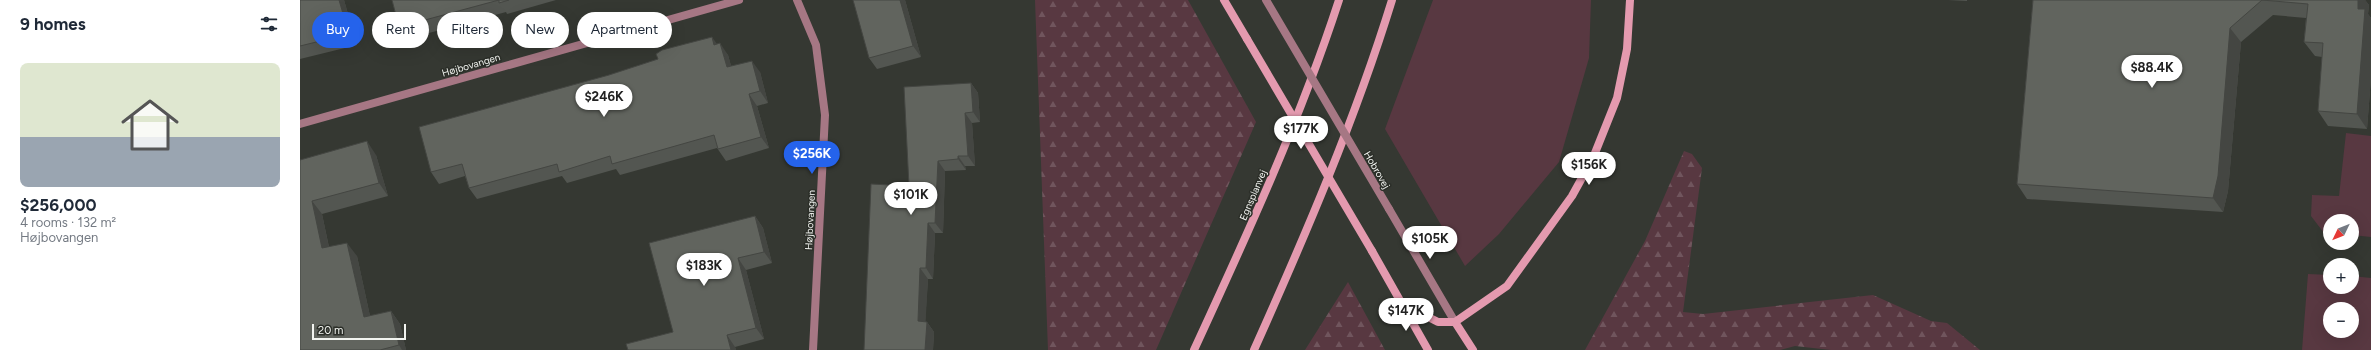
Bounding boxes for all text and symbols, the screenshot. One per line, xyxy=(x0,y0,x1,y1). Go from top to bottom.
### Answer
chip: Buy xyxy=(312,12,364,48)
chip: Rent xyxy=(372,12,429,48)
chip: Filters xyxy=(437,12,503,48)
chip: New xyxy=(511,12,569,48)
chip: Apartment xyxy=(577,12,672,48)
icon: filters xyxy=(258,13,280,35)
text: 9 homes xyxy=(20,14,86,34)
street label: Højbovangen xyxy=(440,50,502,80)
pin: $88.4K xyxy=(2119,55,2185,89)
text: $88.4K xyxy=(2130,60,2174,75)
pin: $246K xyxy=(576,84,632,118)
icon: home xyxy=(114,89,186,161)
text: $246K xyxy=(584,89,624,104)
pin: $177K xyxy=(1273,116,1329,150)
text: $177K xyxy=(1283,121,1319,136)
pin: $256K xyxy=(784,141,840,175)
text: $256K xyxy=(793,146,831,161)
street label: Hobrovej xyxy=(1361,149,1393,191)
pin: $156K xyxy=(1561,152,1617,186)
text: $156K xyxy=(1571,157,1607,172)
street label: Egnsplanvej xyxy=(1236,167,1270,222)
pin: $101K xyxy=(883,182,939,216)
text: $101K xyxy=(893,187,929,202)
street label: Højbovangen xyxy=(802,189,818,250)
text: $256,000 xyxy=(20,195,96,215)
north arrow xyxy=(2323,214,2359,250)
map controls xyxy=(2323,214,2359,338)
text: 4 rooms · 132 m² xyxy=(20,215,116,230)
pin: $105K xyxy=(1402,226,1458,260)
text: Højbovangen xyxy=(20,230,98,245)
text: $105K xyxy=(1411,231,1449,246)
pin: $183K xyxy=(676,253,732,287)
text: $183K xyxy=(686,258,722,273)
button: + xyxy=(2323,258,2359,294)
pin: $147K xyxy=(1378,298,1434,332)
button: − xyxy=(2323,302,2359,338)
text: $147K xyxy=(1388,303,1424,318)
scale bar xyxy=(312,322,406,341)
text: 20 m xyxy=(318,324,343,337)

